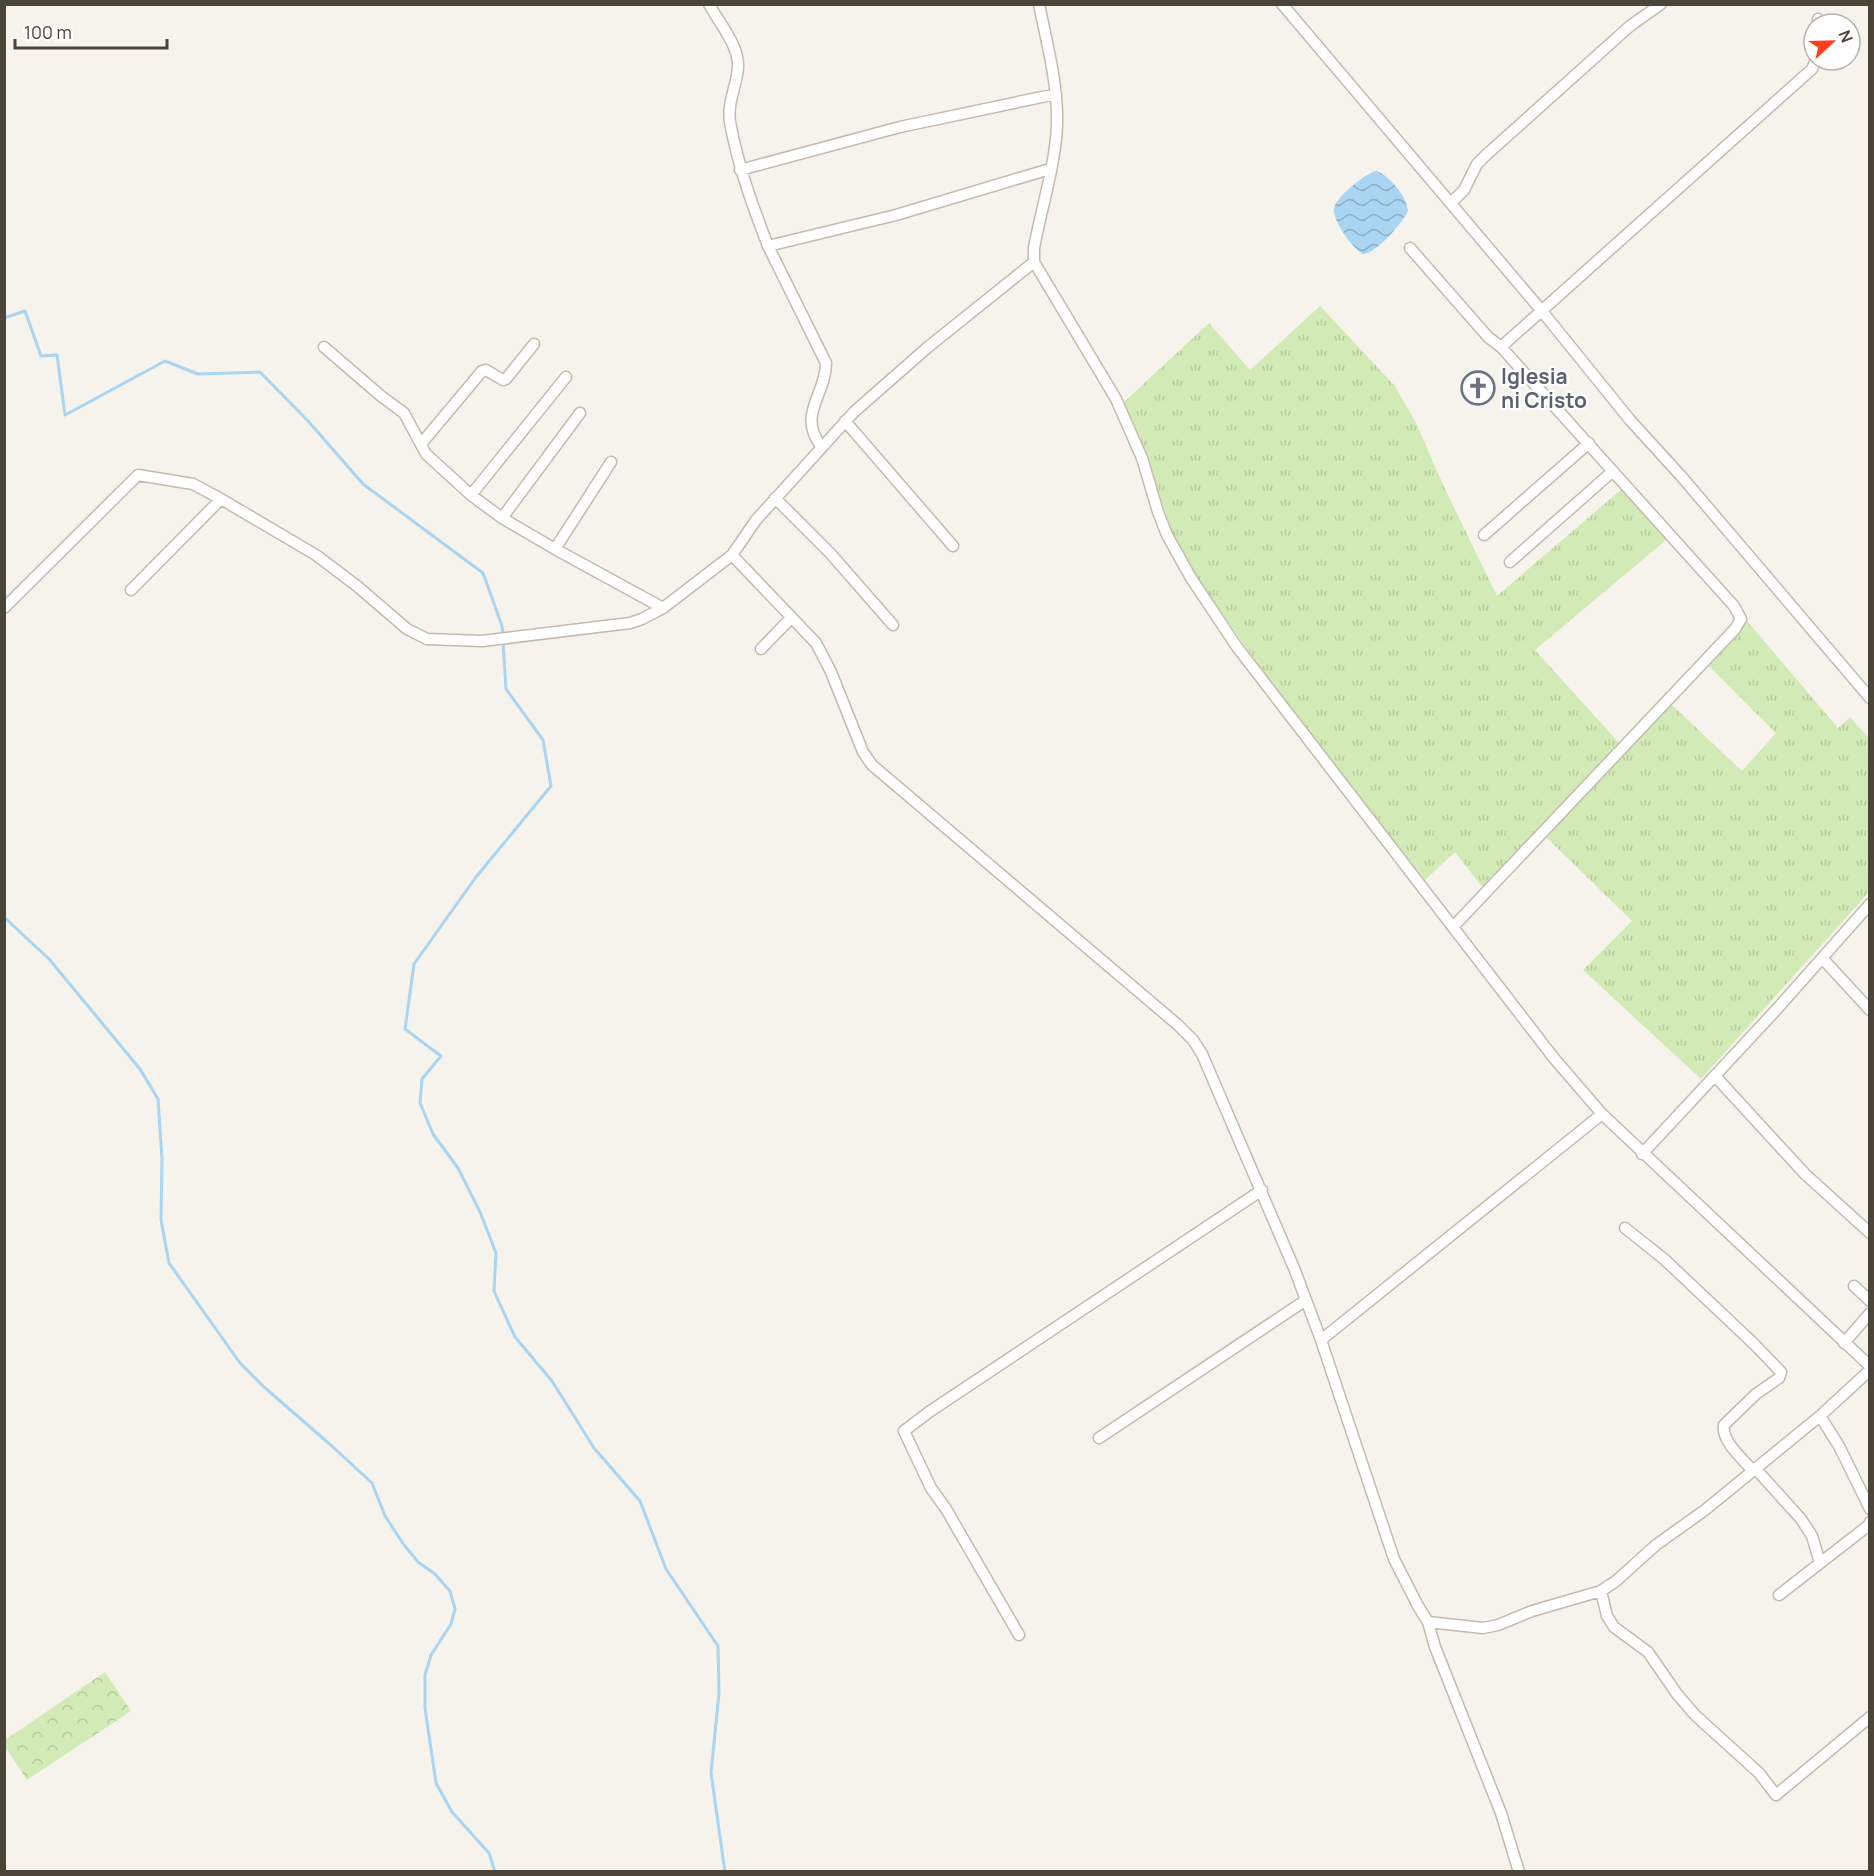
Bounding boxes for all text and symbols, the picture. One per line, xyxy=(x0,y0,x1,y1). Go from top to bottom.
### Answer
scale bar xyxy=(15,12,166,50)
north arrow xyxy=(1802,12,1862,72)
text: 100 m xyxy=(24,20,72,44)
text: N xyxy=(1834,27,1858,46)
place label: Iglesia ni Cristo xyxy=(1501,362,1587,414)
church icon: Iglesia ni Cristo xyxy=(1460,370,1496,406)

